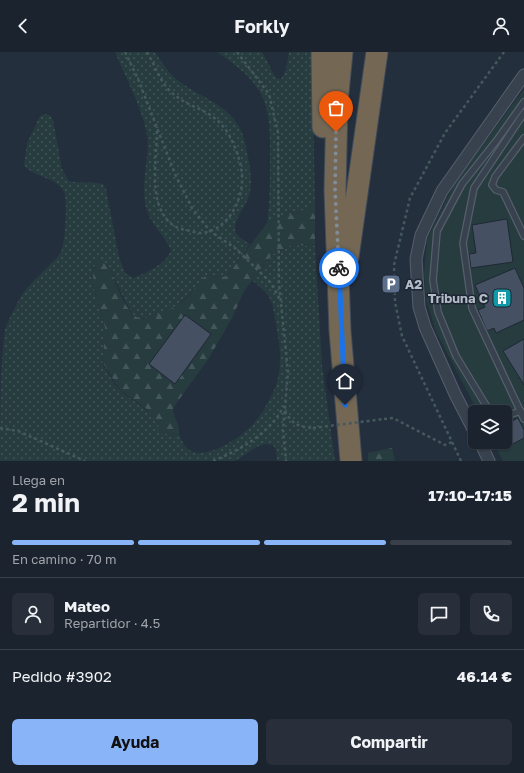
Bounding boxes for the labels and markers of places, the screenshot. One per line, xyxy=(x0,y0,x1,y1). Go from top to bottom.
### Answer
pin xyxy=(319,91,353,132)
parking icon: A2 xyxy=(380,273,402,295)
place label: A2 xyxy=(405,276,422,292)
building icon: Tribuna C xyxy=(491,287,513,309)
place label: Tribuna C xyxy=(428,290,488,306)
pin xyxy=(328,364,362,405)

